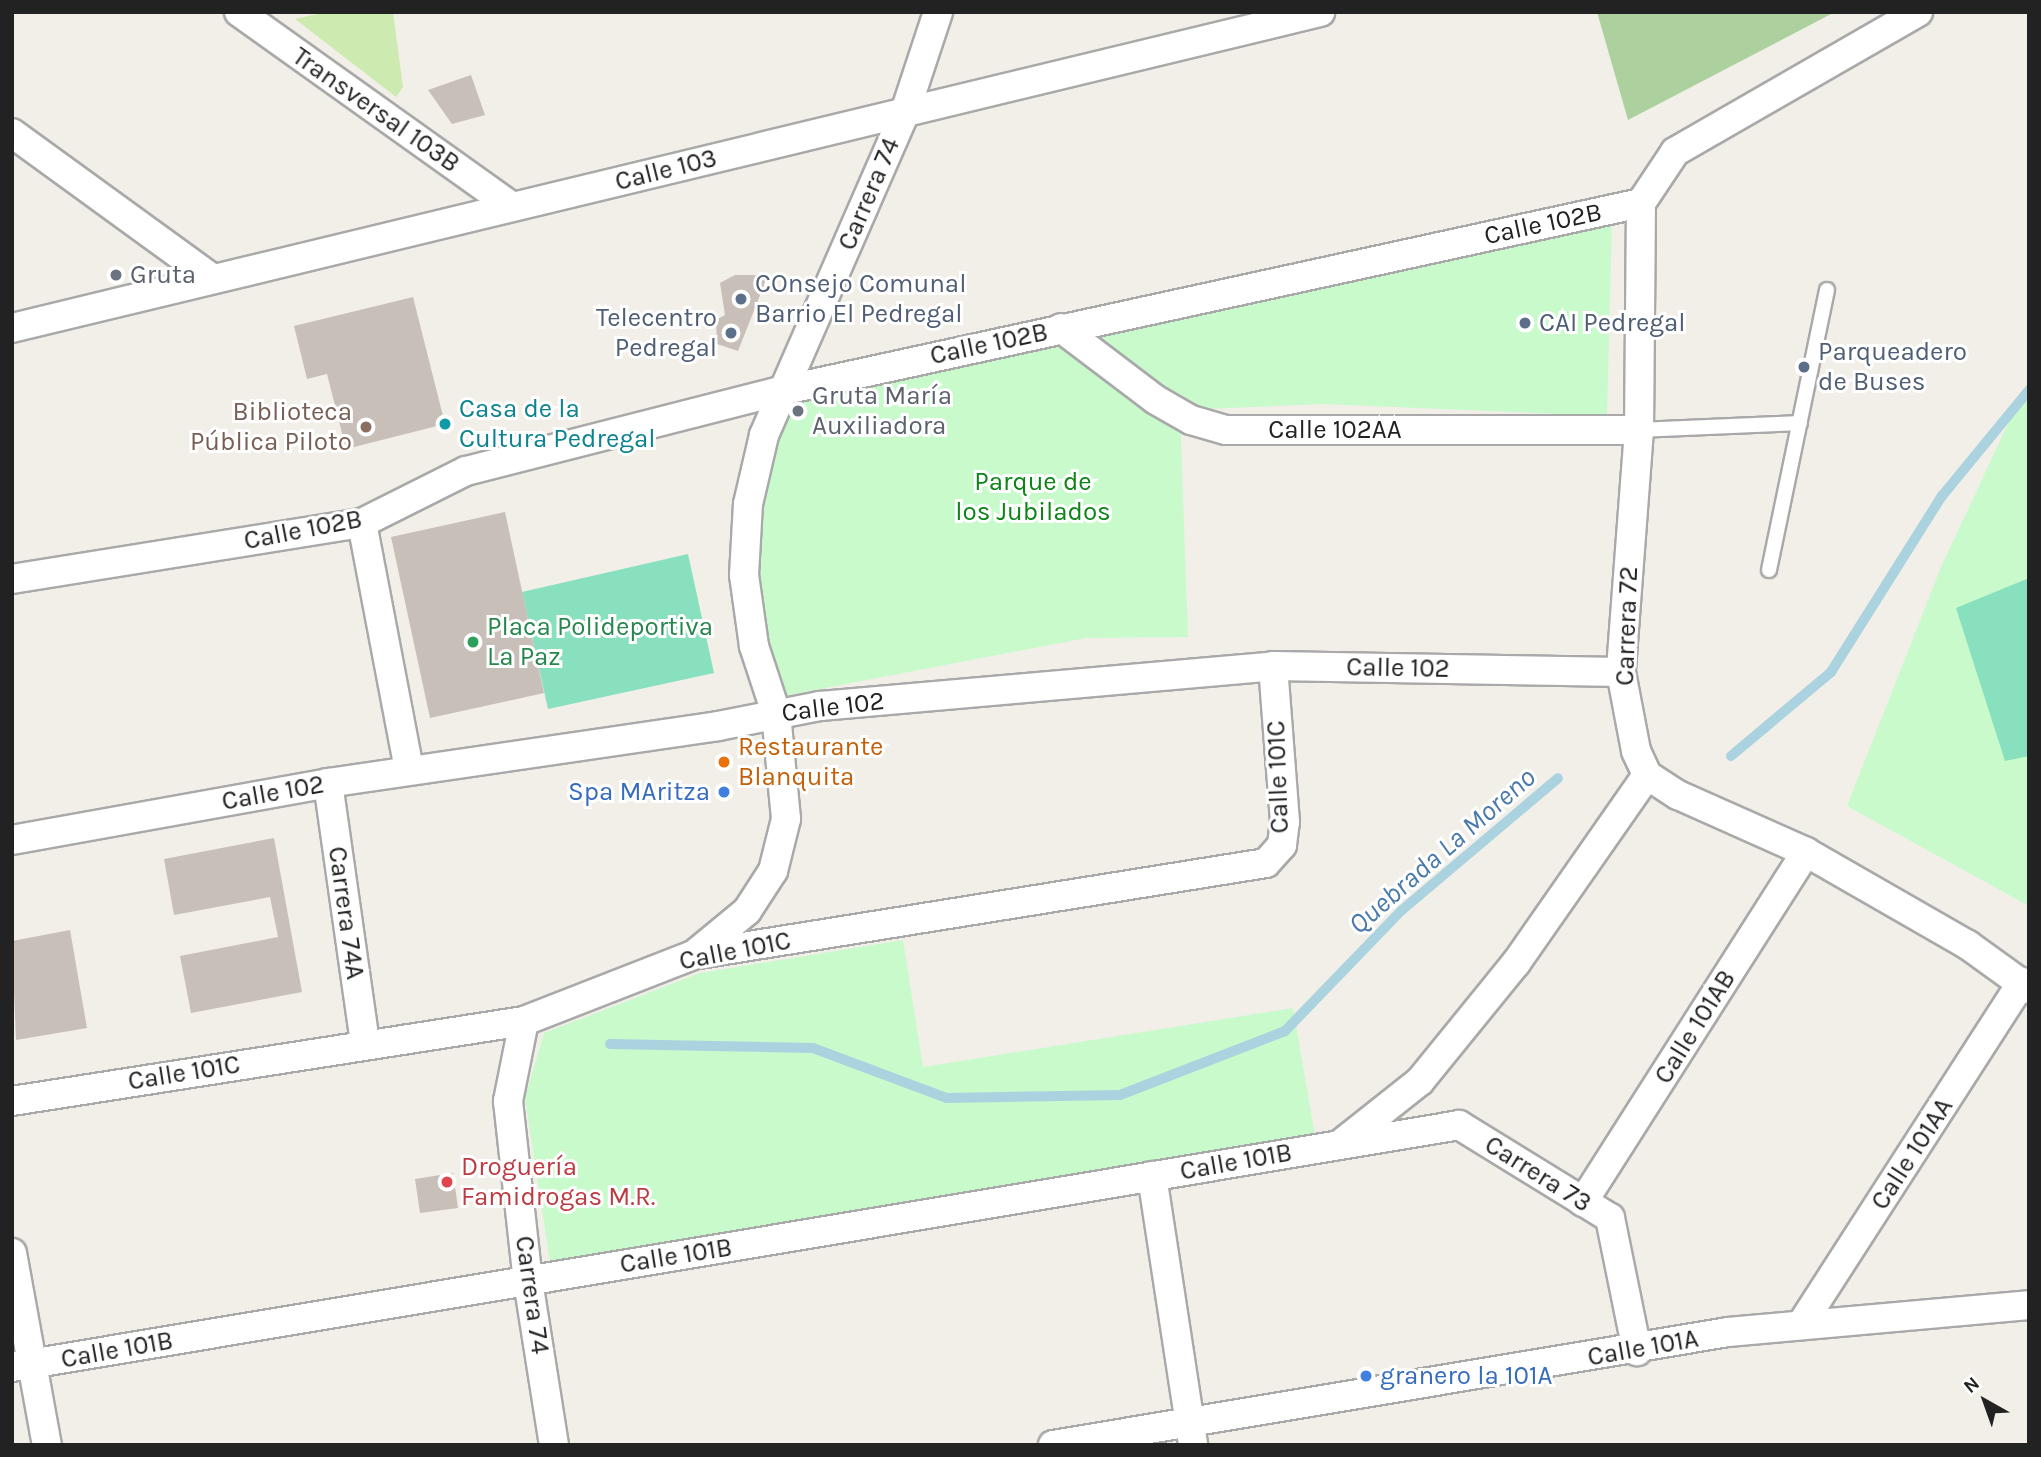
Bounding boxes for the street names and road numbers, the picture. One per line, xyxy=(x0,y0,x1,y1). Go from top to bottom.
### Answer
street label: Transversal 103B xyxy=(286,41,466,179)
street label: Carrera 74 xyxy=(831,133,907,255)
street label: Calle 103 xyxy=(612,142,720,198)
street label: Calle 102B xyxy=(1481,196,1605,252)
street label: Calle 102B xyxy=(927,316,1051,372)
street label: Calle 102AA xyxy=(1268,414,1402,446)
street label: Calle 102B xyxy=(241,503,365,557)
street label: Carrera 72 xyxy=(1609,566,1645,686)
street label: Calle 102 xyxy=(1346,651,1450,685)
street label: Calle 102 xyxy=(780,685,886,729)
street label: Calle 101C xyxy=(1260,720,1296,834)
street label: Calle 102 xyxy=(219,769,327,817)
street label: Carrera 74A xyxy=(321,845,371,981)
street label: Calle 101C xyxy=(677,925,793,977)
street label: Calle 101AB xyxy=(1648,964,1742,1090)
street label: Calle 101C xyxy=(126,1049,242,1097)
street label: Calle 101AA xyxy=(1864,1092,1960,1216)
street label: Carrera 73 xyxy=(1479,1129,1597,1219)
street label: Calle 101B xyxy=(1178,1137,1294,1187)
street label: Calle 101B xyxy=(618,1232,734,1280)
street label: Carrera 74 xyxy=(508,1234,556,1356)
street label: Calle 101A xyxy=(1585,1323,1701,1373)
street label: Calle 101B xyxy=(59,1325,175,1375)

